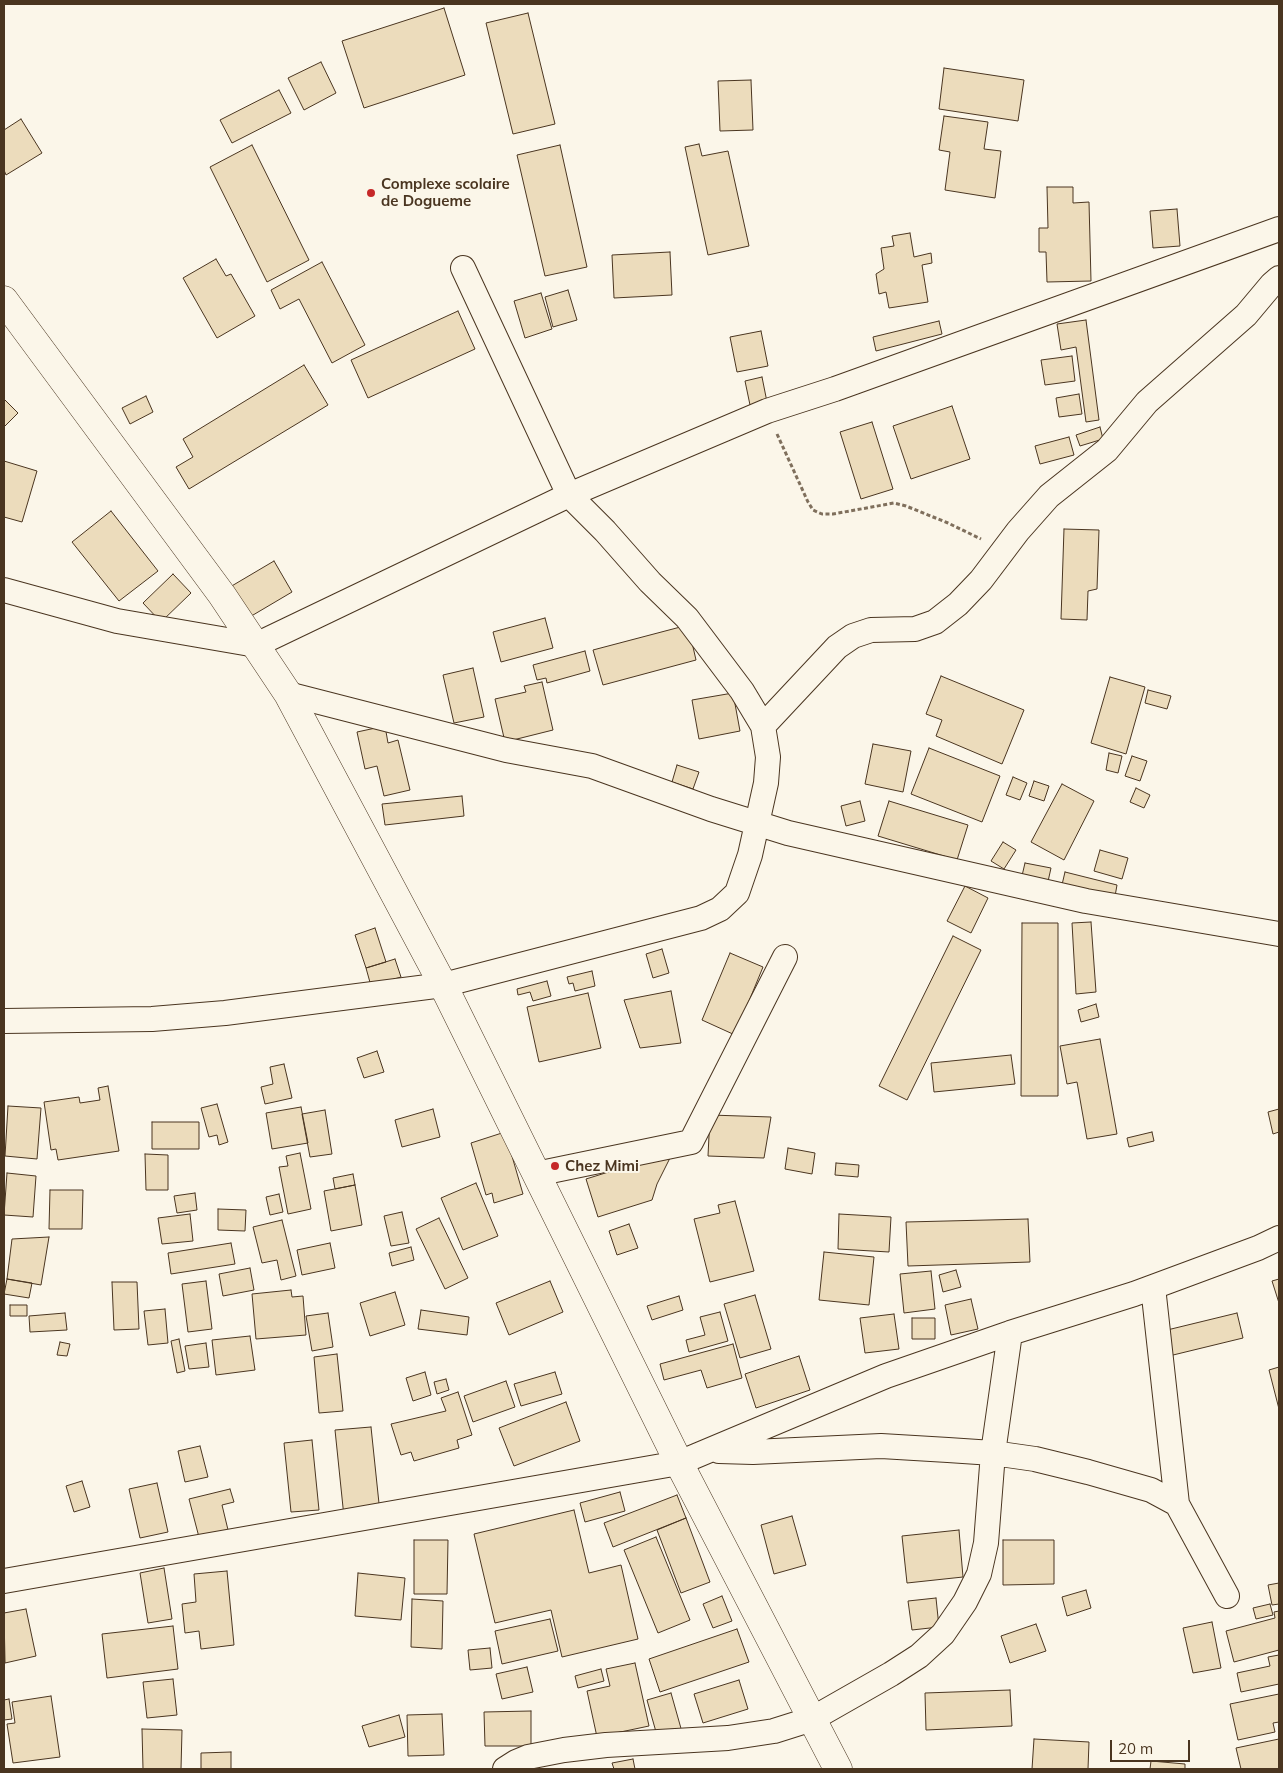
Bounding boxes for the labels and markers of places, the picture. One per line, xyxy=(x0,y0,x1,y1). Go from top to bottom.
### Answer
place label: Complexe scolaire de Dogueme xyxy=(381,175,510,210)
marker: Complexe scolaire de Dogueme xyxy=(365,187,377,199)
place label: Chez Mimi xyxy=(565,1157,639,1175)
marker: Chez Mimi xyxy=(549,1160,561,1172)

